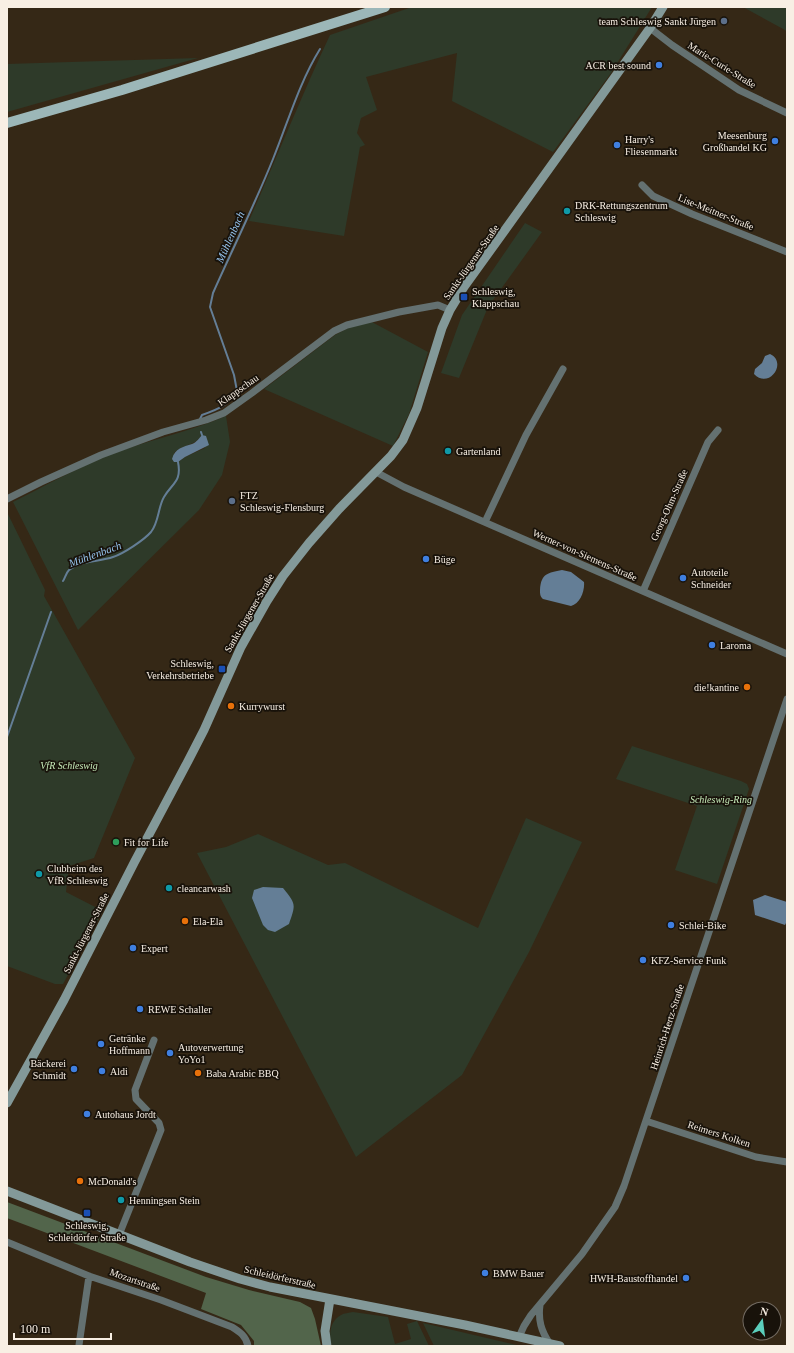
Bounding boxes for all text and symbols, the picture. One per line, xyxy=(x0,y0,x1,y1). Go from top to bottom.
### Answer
place label: team Schleswig Sankt Jürgen xyxy=(599,16,716,27)
marker: team Schleswig Sankt Jürgen xyxy=(719,16,729,26)
street label: Marie-Curie-Straße xyxy=(686,40,759,91)
place label: ACR best sound xyxy=(585,60,651,71)
marker: ACR best sound xyxy=(654,60,664,70)
place label: Meesenburg Großhandel KG xyxy=(703,130,767,153)
place label: Harry's Fliesenmarkt xyxy=(625,134,677,157)
marker: Meesenburg Großhandel KG xyxy=(770,136,780,146)
marker: Harry's Fliesenmarkt xyxy=(612,140,622,150)
street label: Lise-Meitner-Straße xyxy=(676,192,756,232)
place label: DRK-Rettungszentrum Schleswig xyxy=(575,200,668,223)
marker: DRK-Rettungszentrum Schleswig xyxy=(562,206,572,216)
water label: Mühlenbach xyxy=(213,209,247,265)
street label: Sankt-Jürgener-Straße xyxy=(441,222,501,302)
place label: Schleswig, Klappschau xyxy=(472,286,519,309)
marker: Schleswig, Klappschau xyxy=(459,292,469,302)
street label: Klappschau xyxy=(216,372,260,408)
marker: Gartenland xyxy=(443,446,453,456)
place label: Gartenland xyxy=(456,446,500,457)
street label: Georg-Ohm-Straße xyxy=(648,467,690,542)
place label: FTZ Schleswig-Flensburg xyxy=(240,490,324,513)
marker: FTZ Schleswig-Flensburg xyxy=(227,496,237,506)
street label: Werner-von-Siemens-Straße xyxy=(531,527,640,583)
water label: Mühlenbach xyxy=(66,539,123,569)
marker: Büge xyxy=(421,554,431,564)
place label: Büge xyxy=(434,554,456,565)
place label: Autoteile Schneider xyxy=(691,567,732,590)
street label: Sankt-Jürgener-Straße xyxy=(222,571,276,654)
marker: Autoteile Schneider xyxy=(678,573,688,583)
marker: Laroma xyxy=(707,640,717,650)
place label: Laroma xyxy=(720,640,752,651)
place label: Schleswig, Verkehrsbetriebe xyxy=(146,658,215,681)
marker: Schleswig, Verkehrsbetriebe xyxy=(217,664,227,674)
place label: die!kantine xyxy=(694,682,740,693)
marker: die!kantine xyxy=(742,682,752,692)
marker: Kurrywurst xyxy=(226,701,236,711)
place label: Kurrywurst xyxy=(239,701,285,712)
park label: VfR Schleswig xyxy=(40,760,98,771)
park label: Schleswig-Ring xyxy=(690,794,752,805)
marker: Fit for Life xyxy=(111,837,121,847)
place label: Fit for Life xyxy=(124,837,169,848)
place label: Clubheim des VfR Schleswig xyxy=(47,863,108,886)
marker: Clubheim des VfR Schleswig xyxy=(34,869,44,879)
marker: cleancarwash xyxy=(164,883,174,893)
place label: cleancarwash xyxy=(177,883,231,894)
street label: Sankt-Jürgener-Straße xyxy=(61,890,111,975)
marker: Ela-Ela xyxy=(180,916,190,926)
place label: Ela-Ela xyxy=(193,916,224,927)
marker: Schlei-Bike xyxy=(666,920,676,930)
place label: Schlei-Bike xyxy=(679,920,727,931)
marker: Expert xyxy=(128,943,138,953)
place label: Expert xyxy=(141,943,168,954)
marker: KFZ-Service Funk xyxy=(638,955,648,965)
place label: KFZ-Service Funk xyxy=(651,955,726,966)
street label: Heinrich-Hertz-Straße xyxy=(648,982,686,1071)
marker: REWE Schaller xyxy=(135,1004,145,1014)
place label: REWE Schaller xyxy=(148,1004,212,1015)
place label: Getränke Hoffmann xyxy=(109,1033,150,1056)
marker: Getränke Hoffmann xyxy=(96,1039,106,1049)
place label: Autoverwertung YoYo1 xyxy=(178,1042,244,1065)
marker: Autoverwertung YoYo1 xyxy=(165,1048,175,1058)
place label: Bäckerei Schmidt xyxy=(30,1058,66,1081)
marker: Bäckerei Schmidt xyxy=(69,1064,79,1074)
marker: Aldi xyxy=(97,1066,107,1076)
place label: Aldi xyxy=(110,1066,128,1077)
marker: Baba Arabic BBQ xyxy=(193,1068,203,1078)
place label: Baba Arabic BBQ xyxy=(206,1068,280,1079)
marker: Autohaus Jordt xyxy=(82,1109,92,1119)
place label: Autohaus Jordt xyxy=(95,1109,156,1120)
street label: Reimers Kolken xyxy=(686,1119,752,1149)
marker: McDonald's xyxy=(75,1176,85,1186)
place label: McDonald's xyxy=(88,1176,137,1187)
marker: Henningsen Stein xyxy=(116,1195,126,1205)
place label: Henningsen Stein xyxy=(129,1195,200,1206)
marker: Schleswig, Schleidörfer Straße xyxy=(82,1208,92,1218)
place label: Schleswig, Schleidörfer Straße xyxy=(48,1220,126,1243)
street label: Schleidörferstraße xyxy=(243,1263,317,1291)
street label: Mozartstraße xyxy=(108,1266,162,1294)
marker: BMW Bauer xyxy=(480,1268,490,1278)
place label: BMW Bauer xyxy=(493,1268,545,1279)
place label: HWH-Baustoffhandel xyxy=(590,1273,678,1284)
marker: HWH-Baustoffhandel xyxy=(681,1273,691,1283)
north arrow xyxy=(742,1301,782,1341)
text: N xyxy=(759,1305,770,1318)
scale bar xyxy=(14,1315,111,1341)
text: 100 m xyxy=(20,1322,51,1336)

